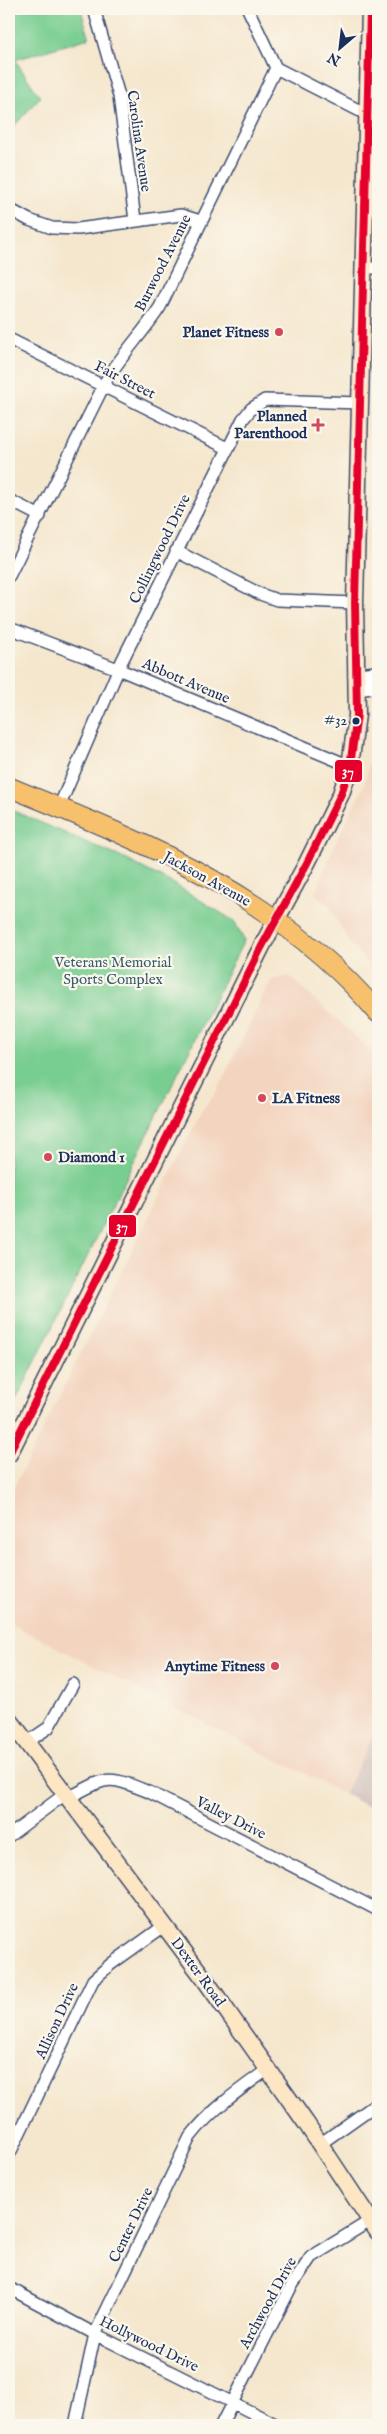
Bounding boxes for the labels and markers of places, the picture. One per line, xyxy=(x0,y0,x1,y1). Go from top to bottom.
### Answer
place label: Planet Fitness xyxy=(182,323,270,342)
marker: Planet Fitness xyxy=(273,326,285,338)
place label: Planned Parenthood xyxy=(234,407,308,443)
marker: Planned Parenthood xyxy=(311,418,325,432)
place label: #32 xyxy=(324,712,347,730)
marker: #32 xyxy=(351,716,361,726)
place label: LA Fitness xyxy=(272,1089,341,1108)
marker: LA Fitness xyxy=(256,1092,268,1104)
place label: Diamond 1 xyxy=(58,1148,125,1167)
marker: Diamond 1 xyxy=(42,1151,54,1163)
place label: Anytime Fitness xyxy=(164,1657,266,1676)
marker: Anytime Fitness xyxy=(269,1660,281,1672)

